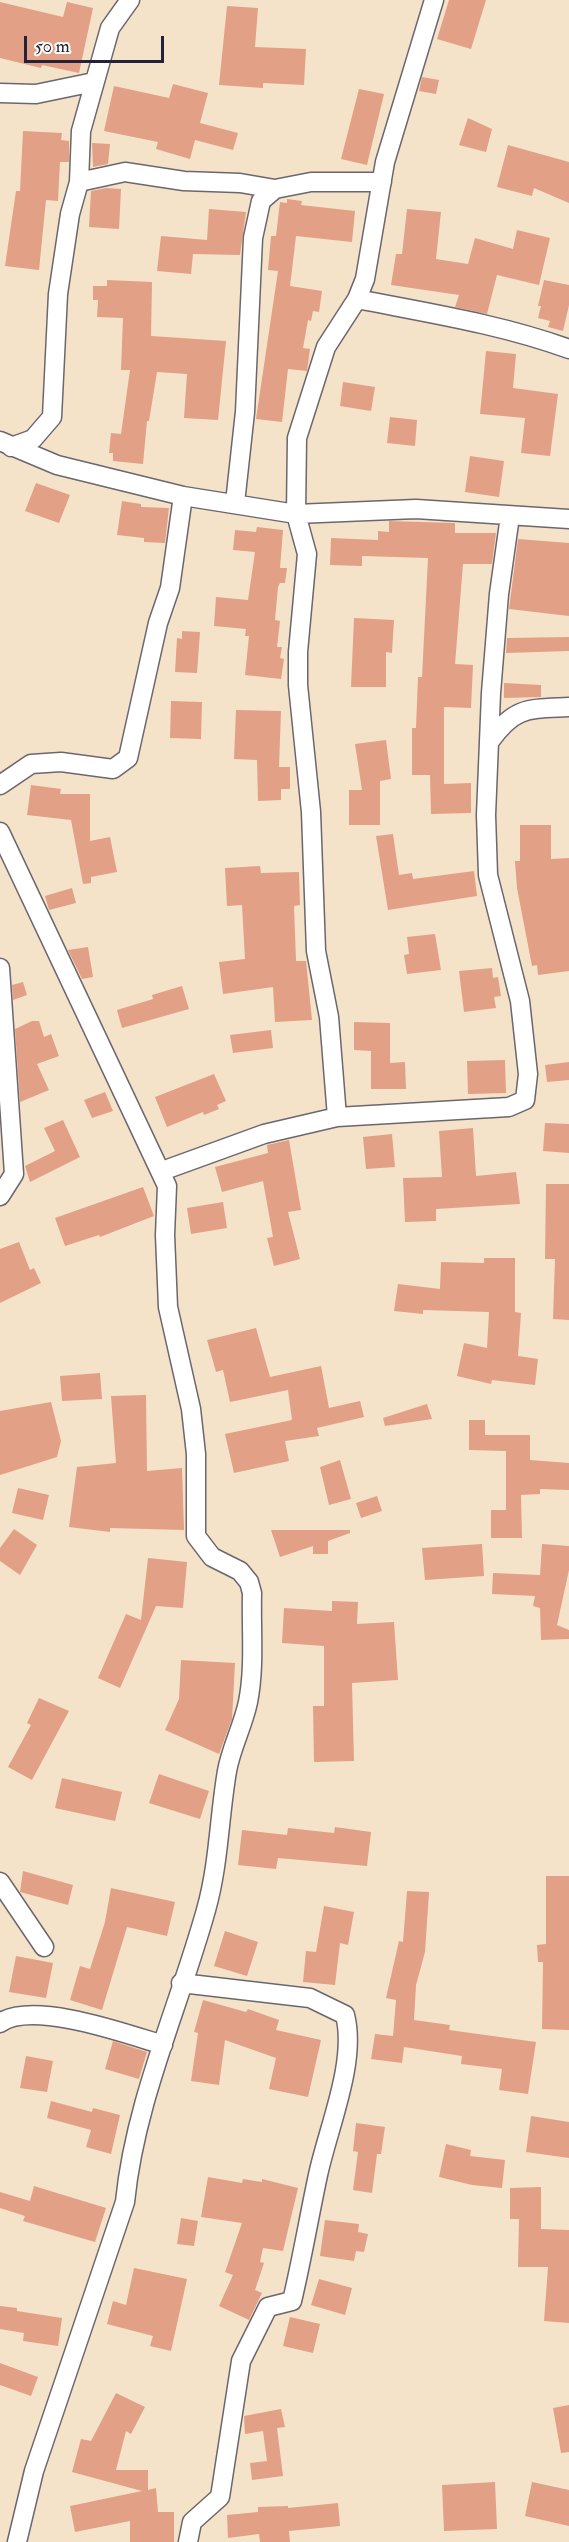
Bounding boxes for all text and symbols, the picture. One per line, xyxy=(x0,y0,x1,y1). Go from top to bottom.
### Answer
scale bar xyxy=(27,24,166,62)
text: 50 m xyxy=(35,35,70,58)

